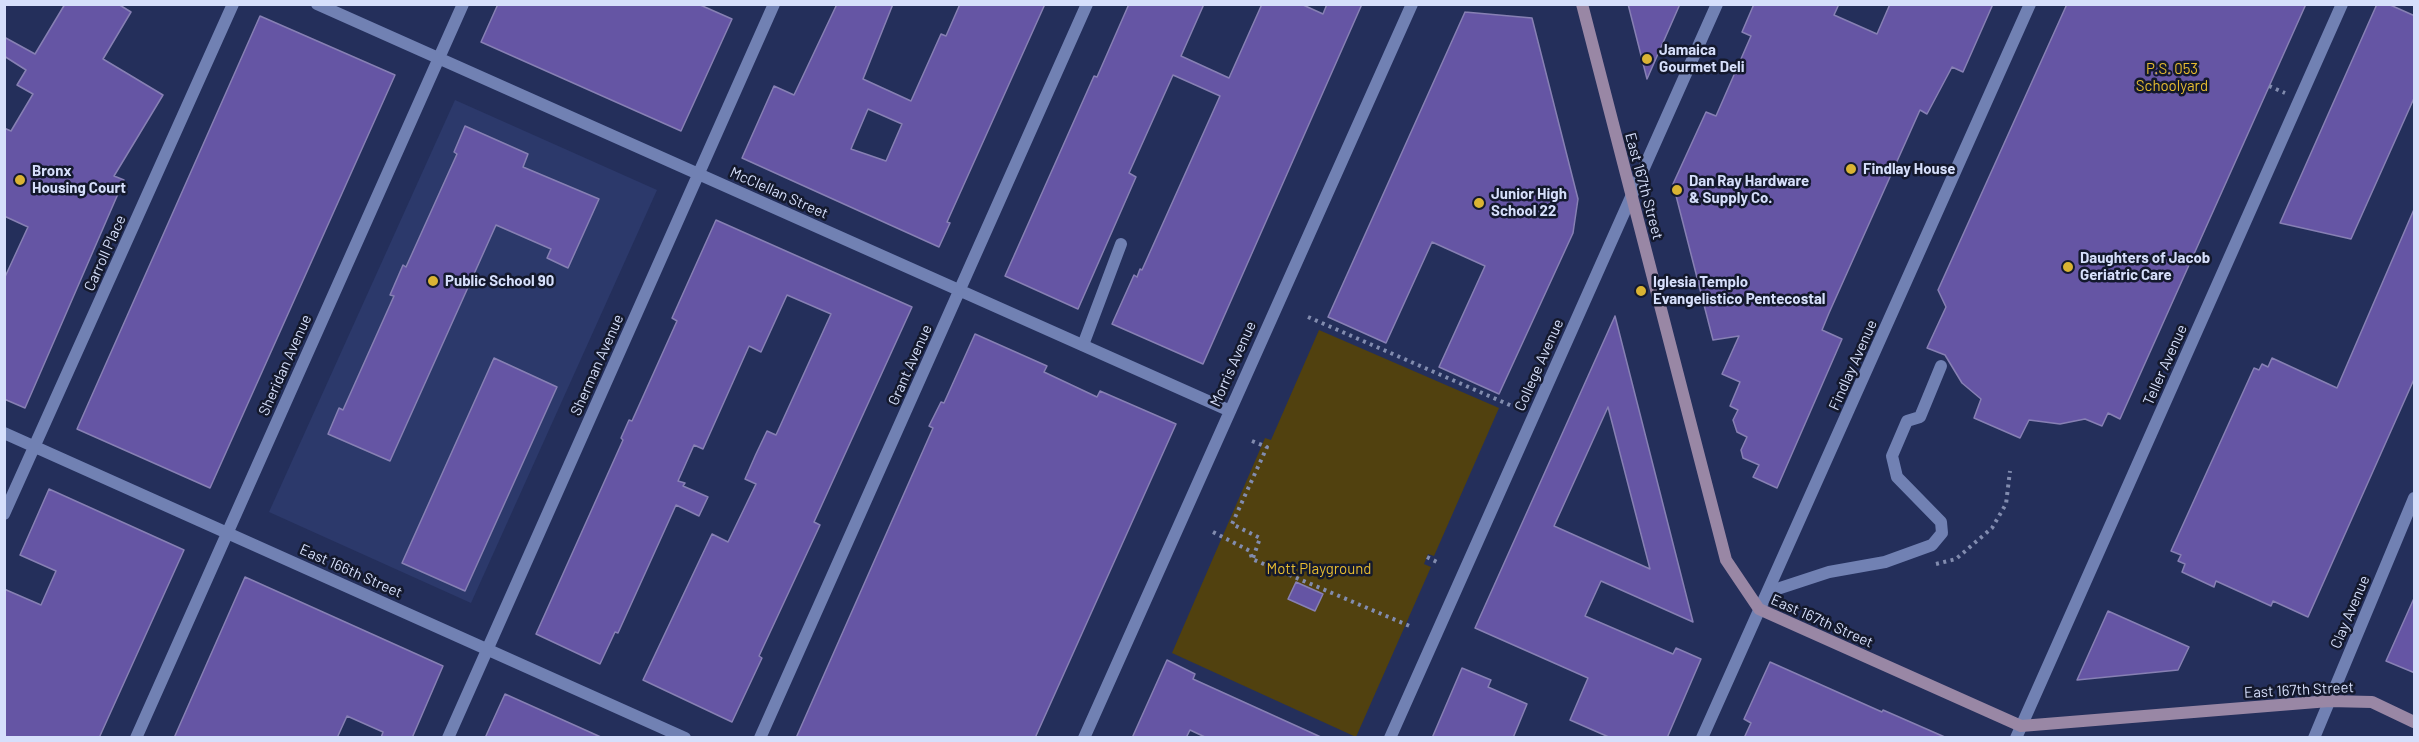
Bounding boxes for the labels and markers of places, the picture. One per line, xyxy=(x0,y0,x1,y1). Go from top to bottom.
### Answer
place label: Jamaica Gourmet Deli xyxy=(1659,41,1745,76)
marker: Jamaica Gourmet Deli xyxy=(1640,52,1654,66)
place label: Findlay House xyxy=(1863,160,1955,178)
place label: Bronx Housing Court xyxy=(32,162,126,197)
marker: Findlay House xyxy=(1844,162,1858,176)
place label: Dan Ray Hardware & Supply Co. xyxy=(1689,172,1809,207)
marker: Bronx Housing Court xyxy=(13,173,27,187)
marker: Dan Ray Hardware & Supply Co. xyxy=(1670,183,1684,197)
place label: Junior High School 22 xyxy=(1491,185,1567,220)
marker: Junior High School 22 xyxy=(1472,196,1486,210)
place label: Daughters of Jacob Geriatric Care xyxy=(2080,249,2210,284)
marker: Daughters of Jacob Geriatric Care xyxy=(2061,260,2075,274)
place label: Public School 90 xyxy=(445,272,554,290)
place label: Iglesia Templo Evangelistico Pentecostal xyxy=(1653,273,1825,308)
marker: Public School 90 xyxy=(426,274,440,288)
marker: Iglesia Templo Evangelistico Pentecostal xyxy=(1634,284,1648,298)

